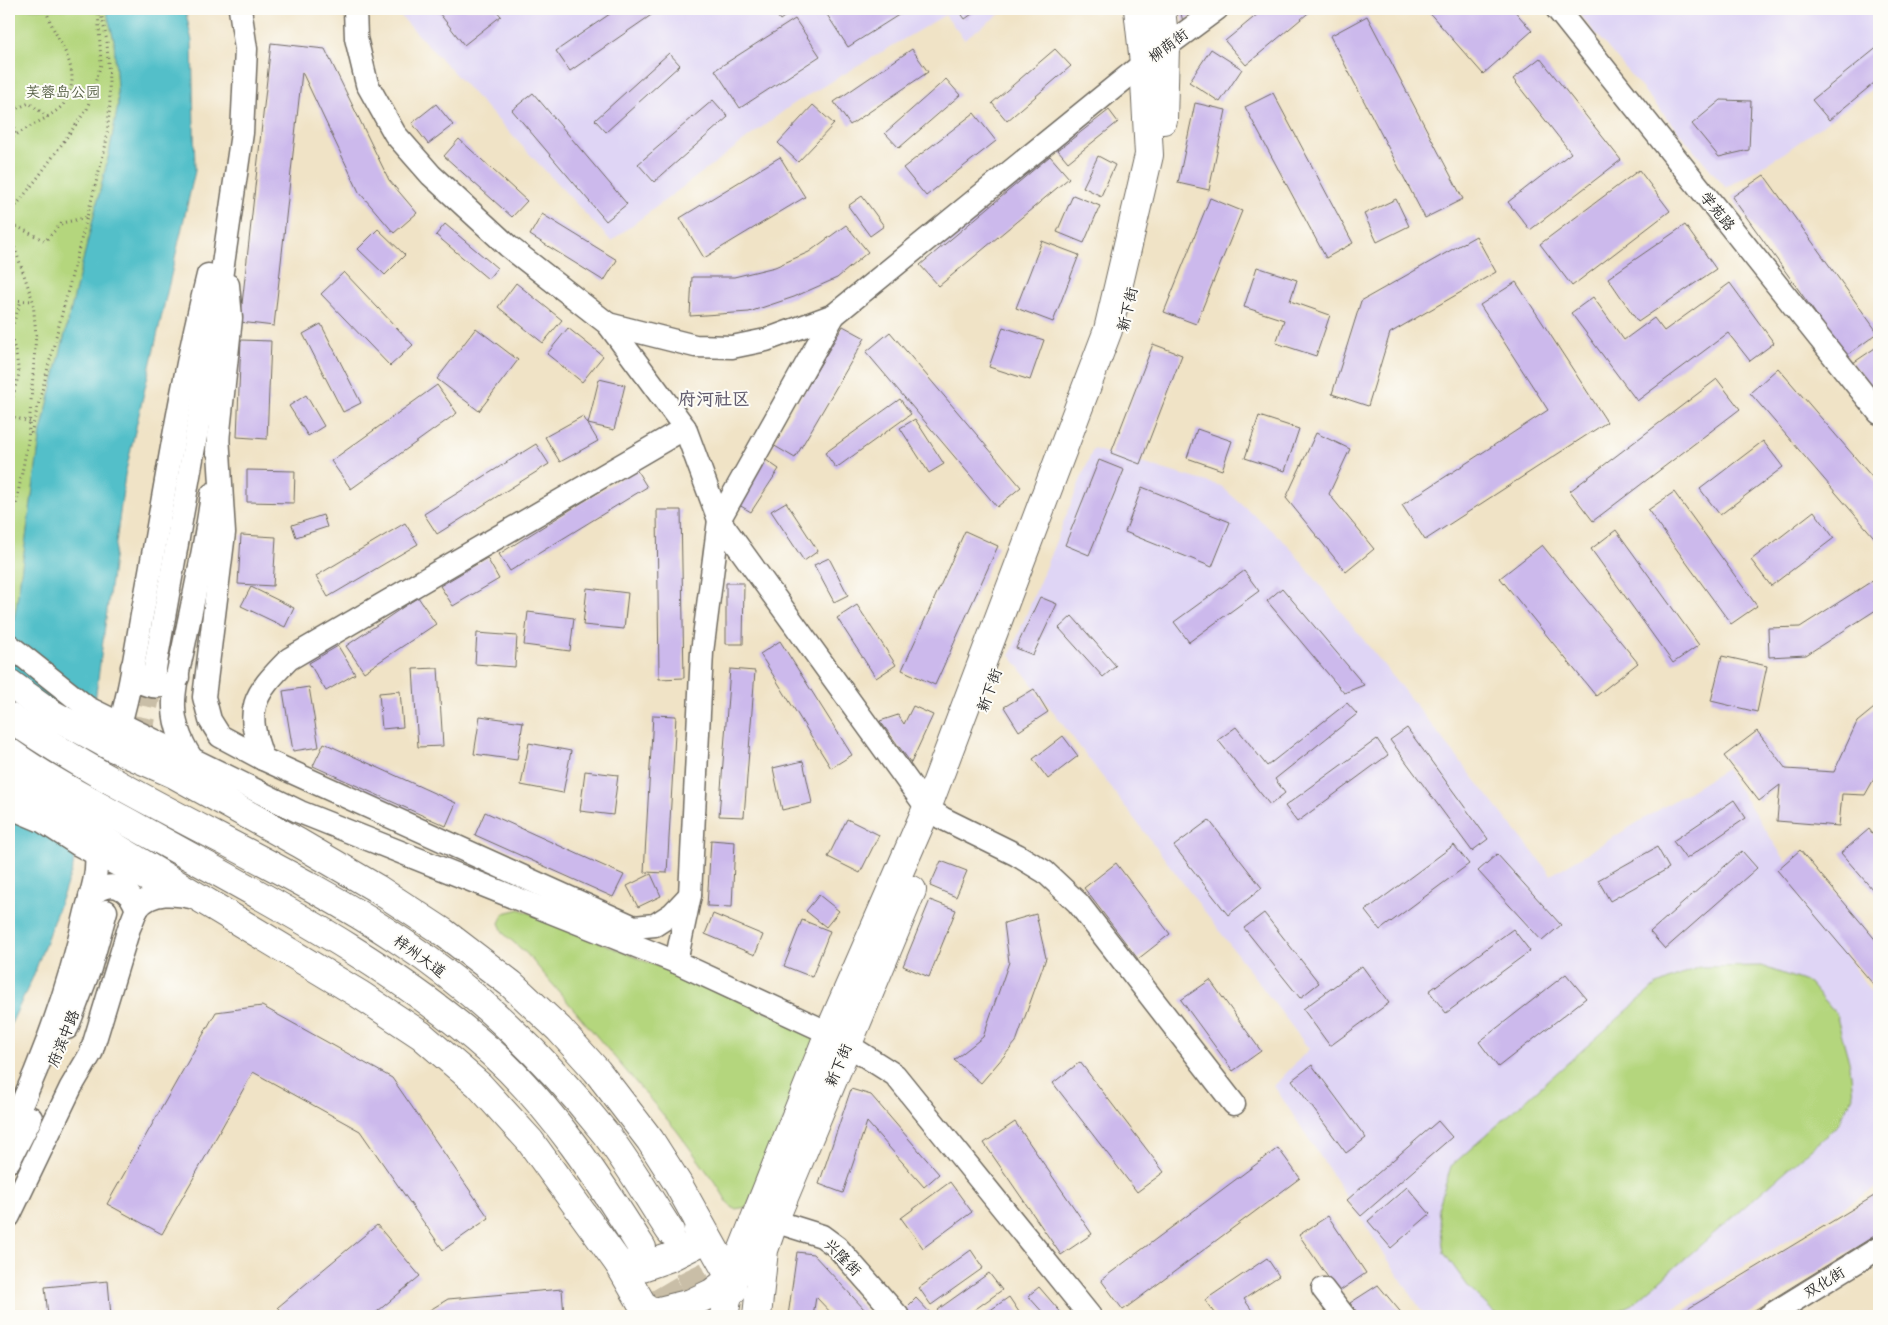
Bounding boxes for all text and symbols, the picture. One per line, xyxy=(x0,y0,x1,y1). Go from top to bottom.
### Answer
street label: 柳荫街 xyxy=(1144,24,1192,66)
park label: 芙蓉岛公园 xyxy=(25,82,101,101)
street label: 学苑路 xyxy=(1696,188,1740,234)
street label: 新下街 xyxy=(1113,285,1141,333)
district label: 府河社区 xyxy=(678,387,750,410)
street label: 新下街 xyxy=(972,666,1006,714)
street label: 梓州大道 xyxy=(390,931,450,981)
street label: 府滨中路 xyxy=(43,1007,83,1069)
street label: 新下街 xyxy=(820,1041,856,1089)
street label: 兴隆街 xyxy=(820,1234,866,1280)
street label: 双化街 xyxy=(1800,1262,1848,1302)

